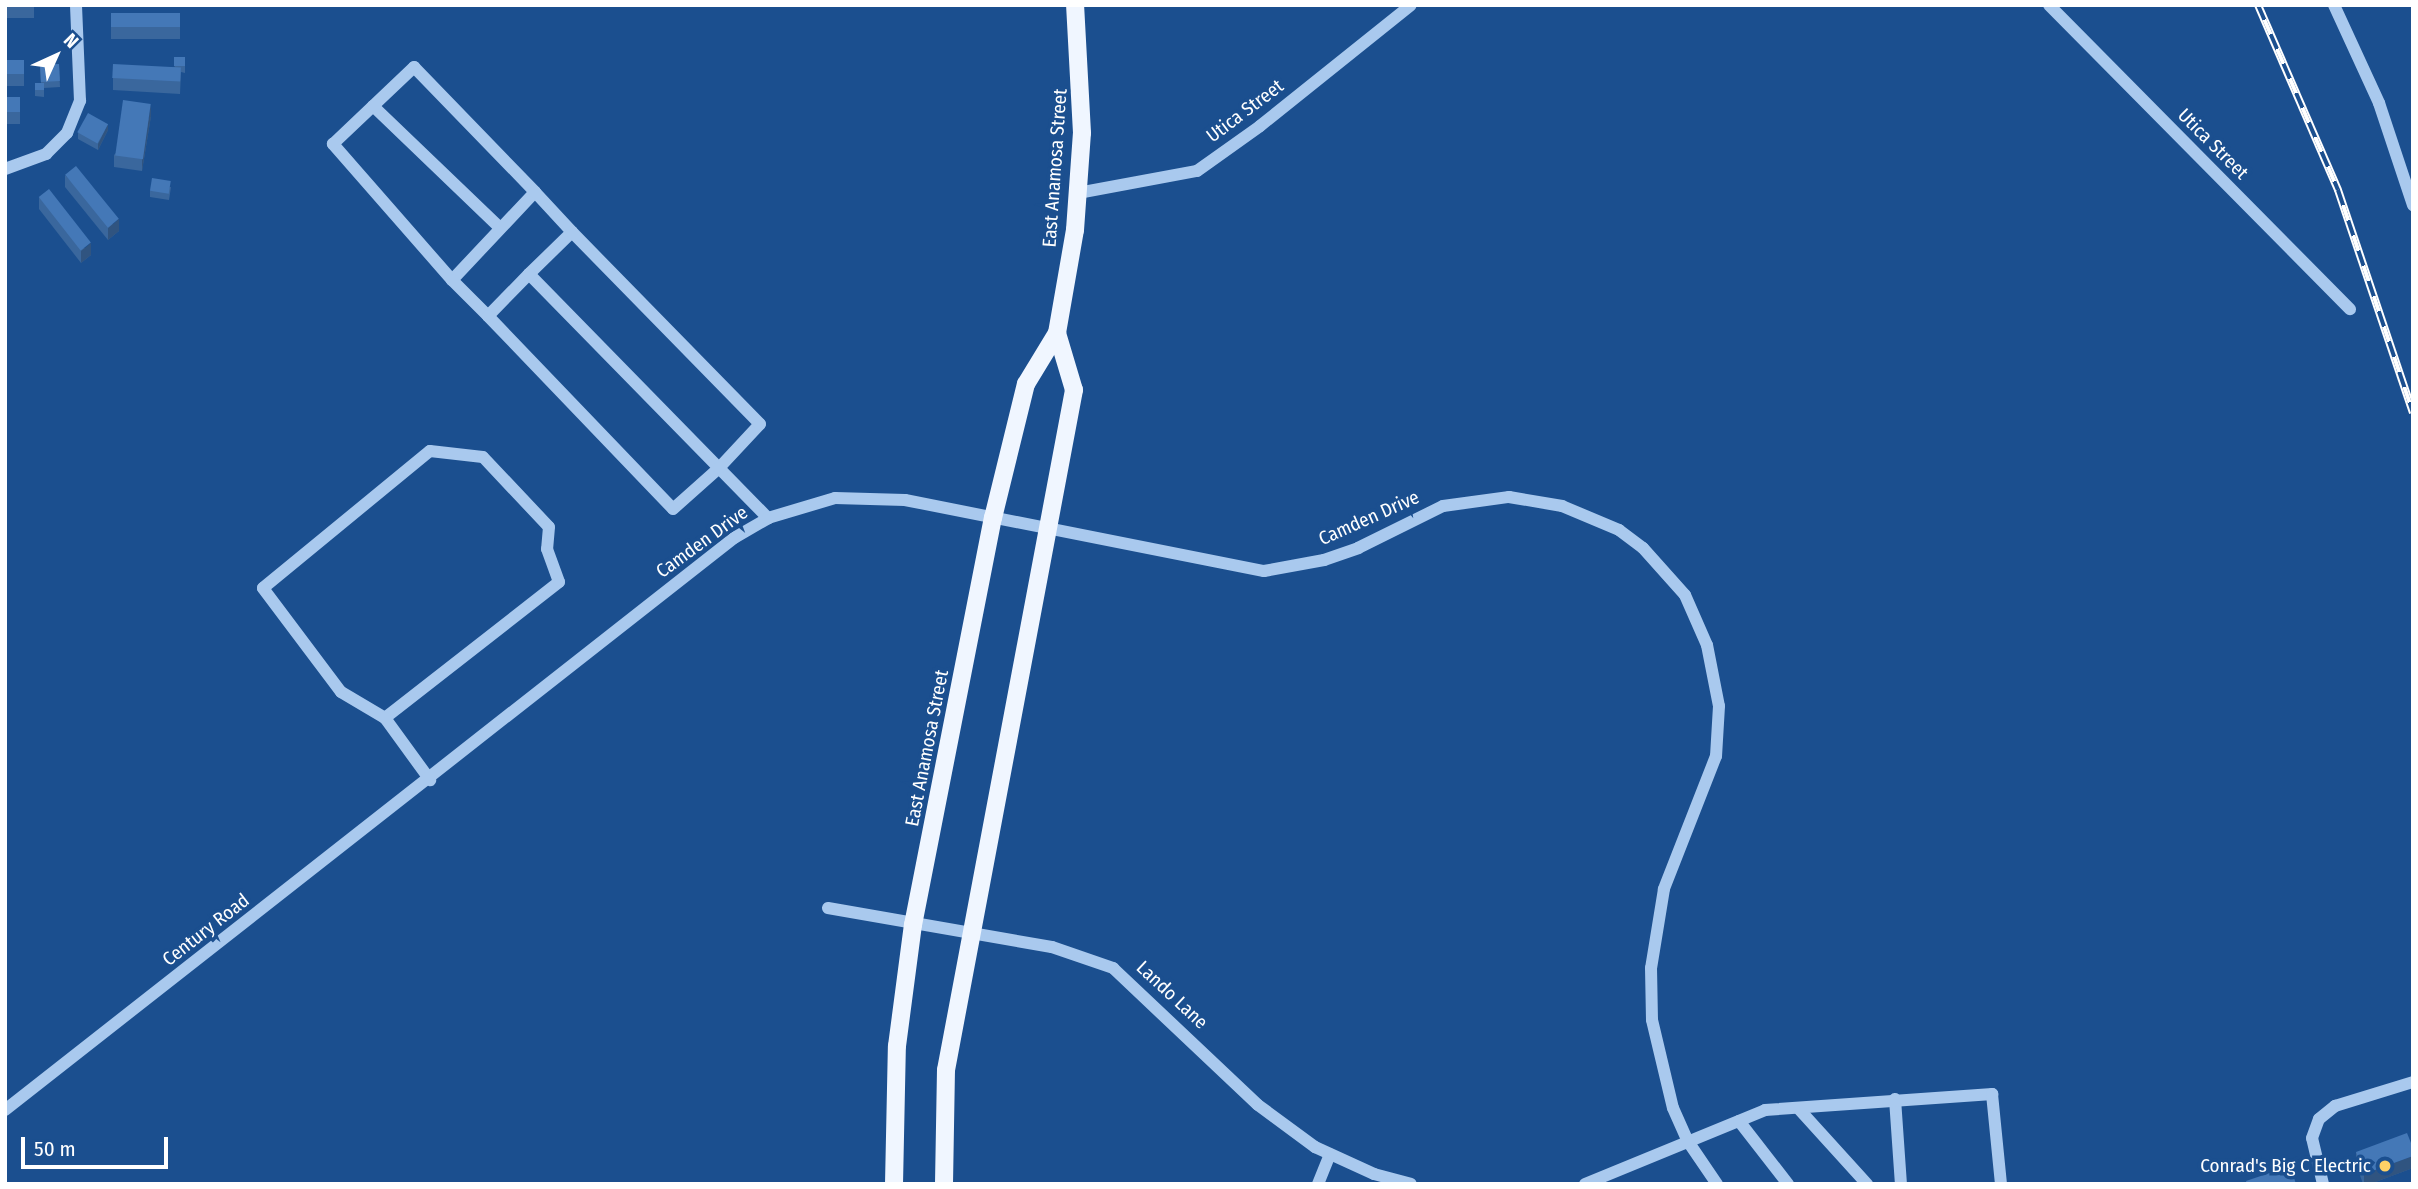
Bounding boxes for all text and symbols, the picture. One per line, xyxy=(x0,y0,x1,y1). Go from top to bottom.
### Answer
north arrow xyxy=(21,21,91,91)
text: N xyxy=(59,29,83,53)
street label: Utica Street xyxy=(1202,75,1288,147)
street label: East Anamosa Street xyxy=(1038,88,1072,248)
street label: Utica Street xyxy=(2173,104,2253,184)
street label: Camden Drive xyxy=(1315,486,1423,550)
street label: Camden Drive xyxy=(652,501,752,583)
street label: East Anamosa Street xyxy=(901,668,953,828)
street label: Century Road xyxy=(158,889,254,971)
street label: Lando Lane xyxy=(1132,956,1212,1034)
scale bar xyxy=(24,1122,172,1166)
text: 50 m xyxy=(34,1136,76,1162)
place label: Conrad's Big C Electric xyxy=(2200,1155,2371,1177)
marker: Conrad's Big C Electric xyxy=(2377,1158,2393,1174)

